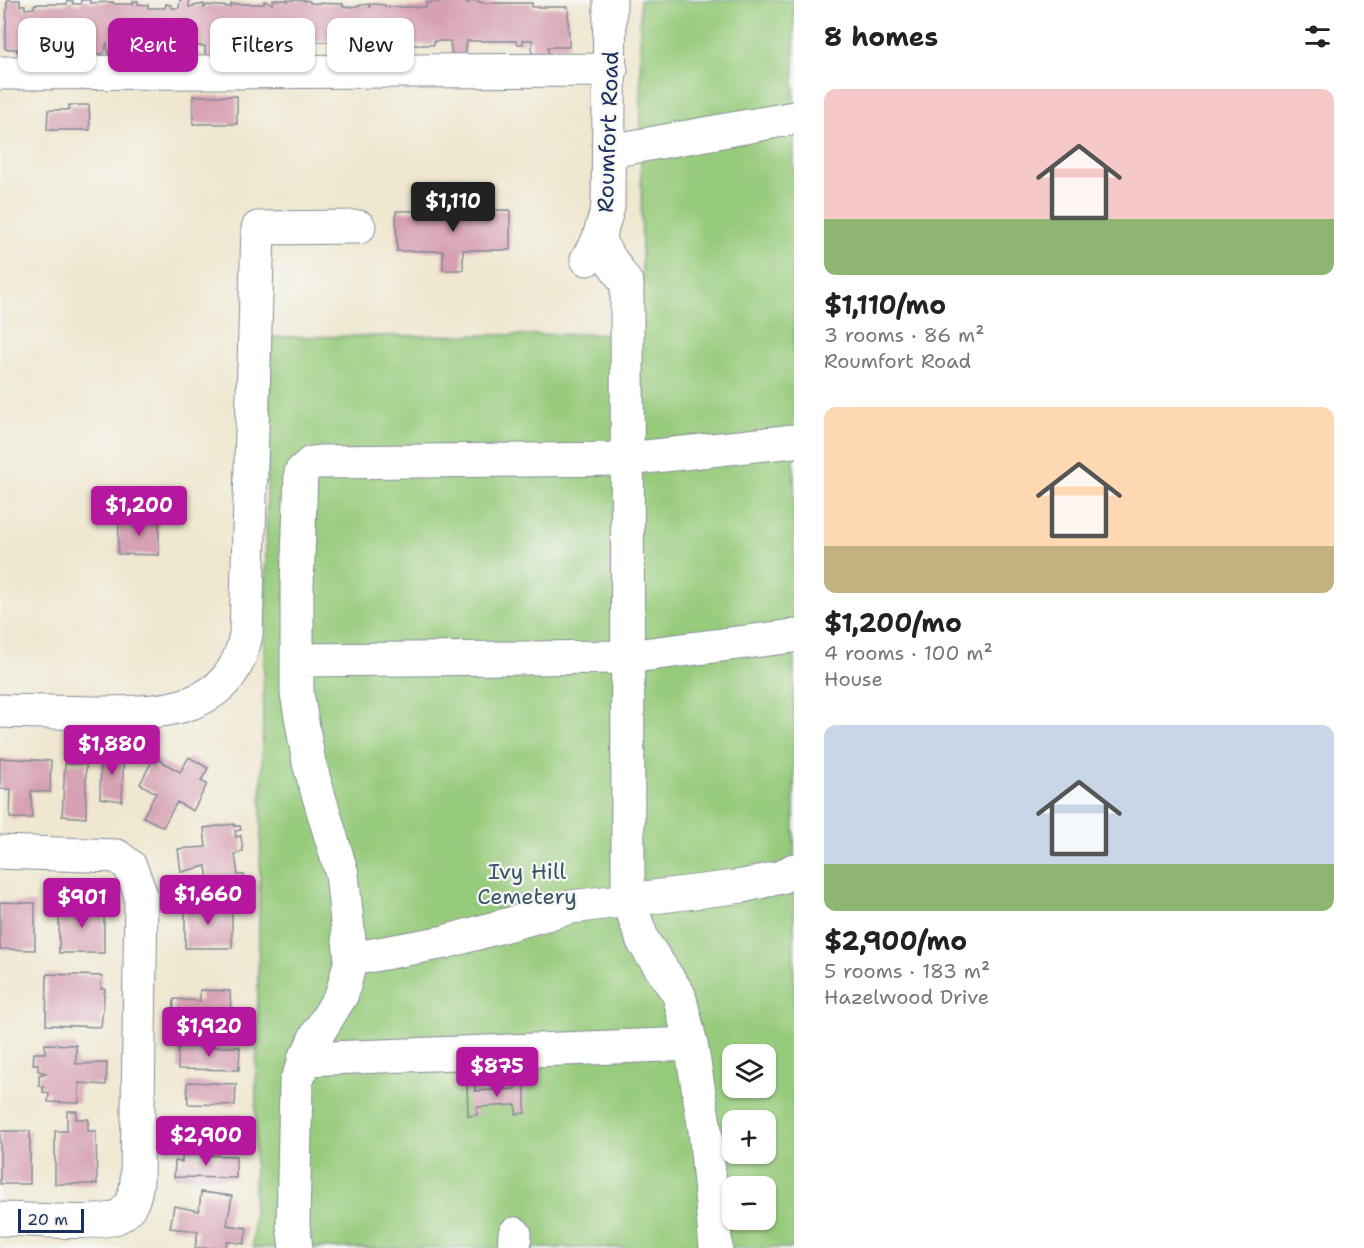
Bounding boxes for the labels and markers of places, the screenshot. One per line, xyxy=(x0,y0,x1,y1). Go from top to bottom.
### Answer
pin: $1,110 xyxy=(404,182,502,233)
pin: $1,200 xyxy=(90,486,188,537)
pin: $1,880 xyxy=(63,725,161,776)
pin: $1,660 xyxy=(159,875,257,926)
pin: $901 xyxy=(46,878,118,929)
pin: $1,920 xyxy=(160,1007,258,1058)
pin: $875 xyxy=(461,1047,533,1098)
pin: $2,900 xyxy=(157,1116,255,1167)

